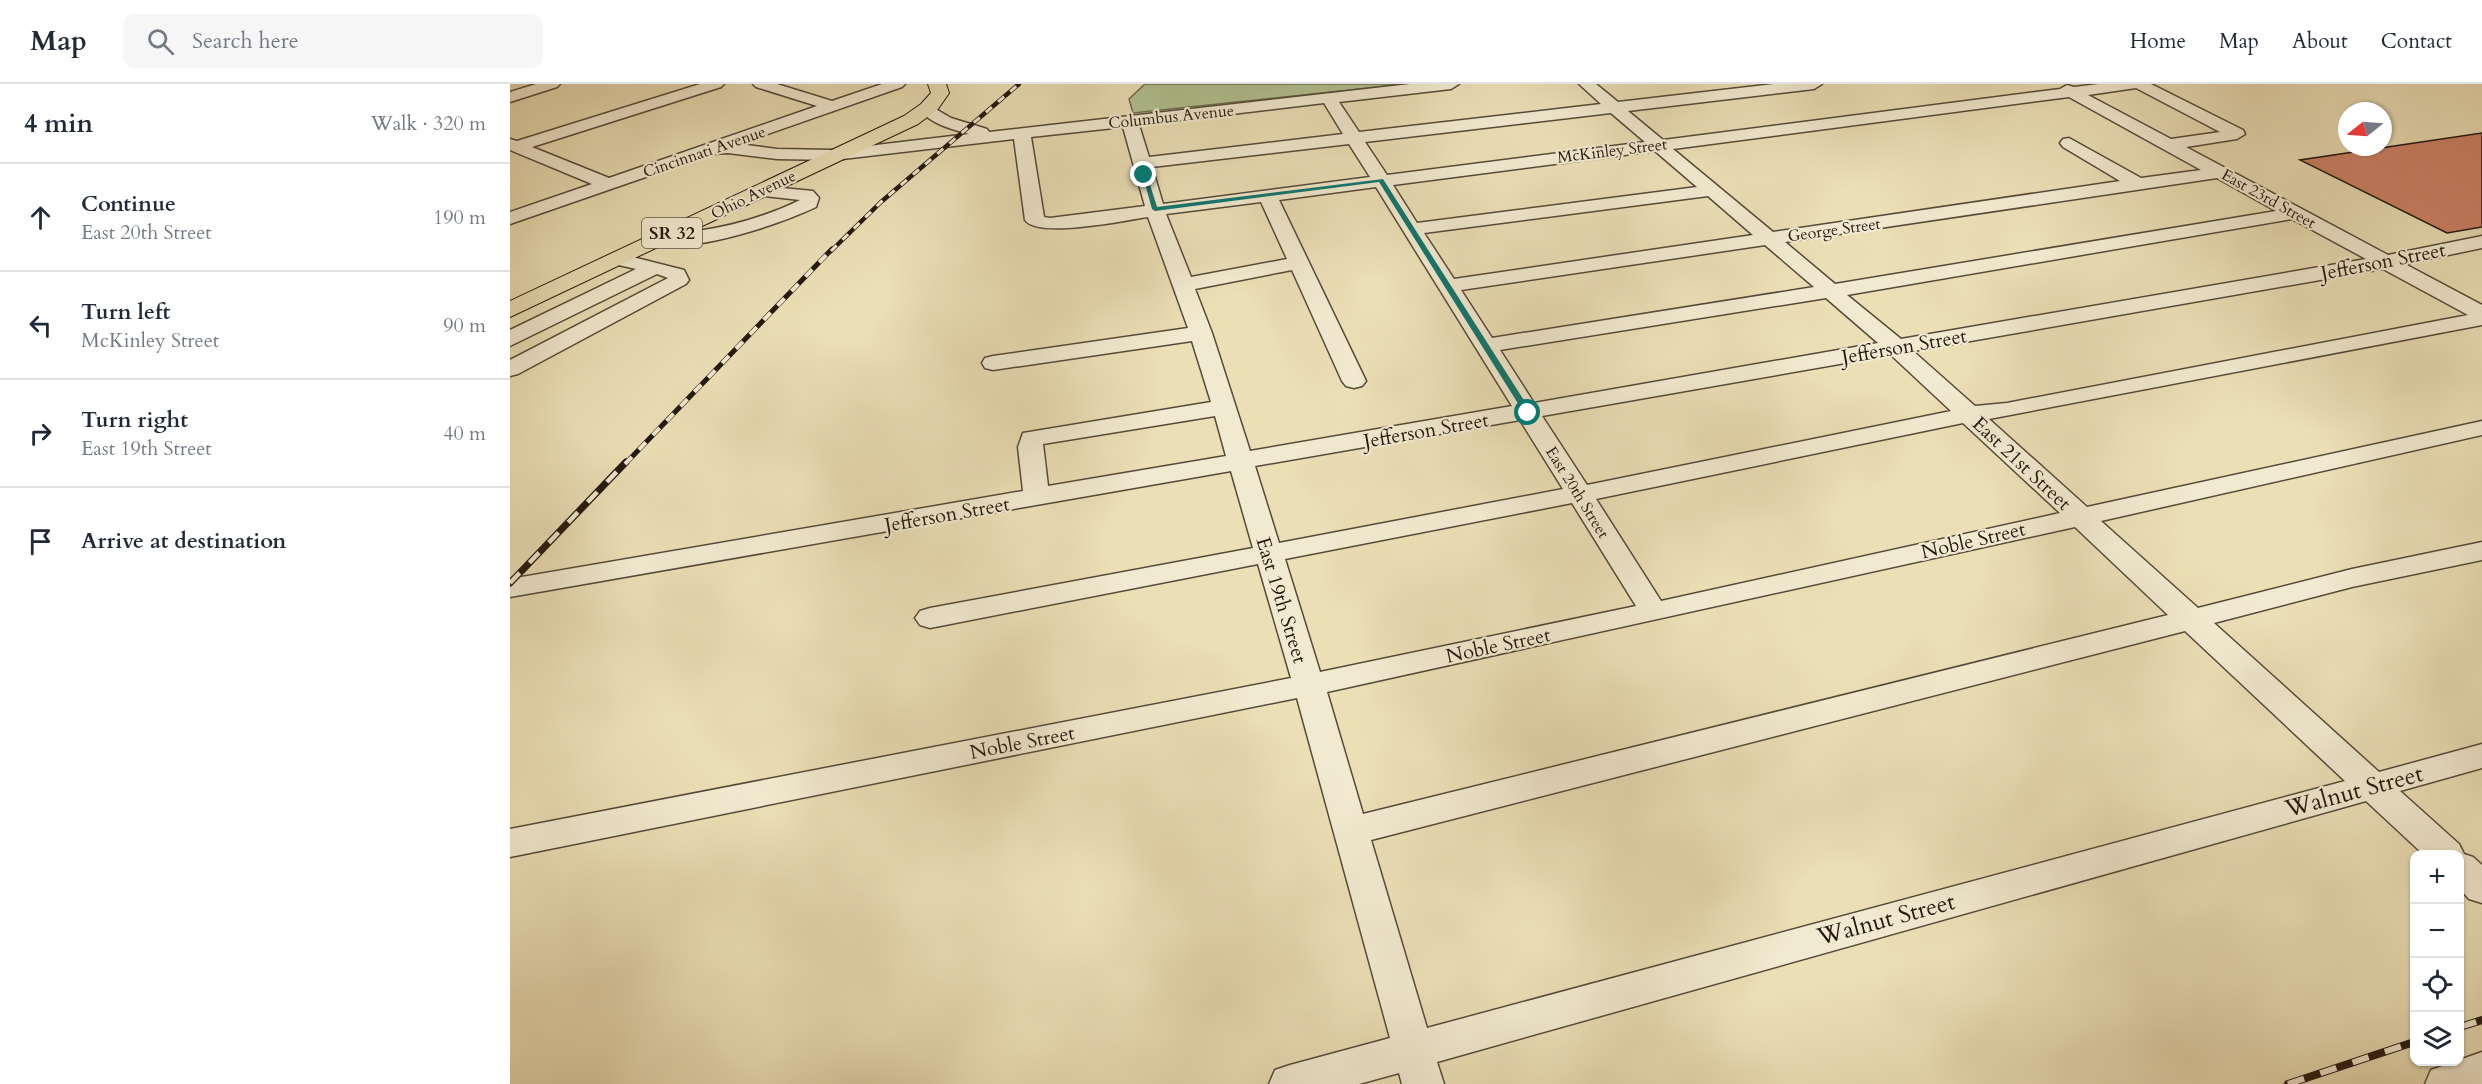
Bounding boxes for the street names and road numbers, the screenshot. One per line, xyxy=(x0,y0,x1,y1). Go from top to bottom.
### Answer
street label: Columbus Avenue xyxy=(1107,99,1235,135)
street label: Cincinnati Avenue xyxy=(640,121,769,183)
street label: McKinley Street xyxy=(1556,133,1668,169)
street label: East 23rd Street xyxy=(2217,164,2320,234)
street label: Ohio Avenue xyxy=(707,165,800,225)
street label: George Street xyxy=(1786,213,1882,247)
road number: SR 32 xyxy=(642,218,702,248)
street label: Jefferson Street xyxy=(2315,236,2448,287)
street label: Jefferson Street xyxy=(1836,322,1969,371)
street label: Jefferson Street xyxy=(1358,406,1491,455)
street label: East 21st Street xyxy=(1966,410,2078,517)
street label: East 20th Street xyxy=(1540,442,1614,543)
street label: Jefferson Street xyxy=(879,490,1012,539)
street label: Noble Street xyxy=(1918,515,2029,566)
street label: East 19th Street xyxy=(1250,534,1314,667)
street label: Noble Street xyxy=(1443,621,1554,670)
street label: Noble Street xyxy=(967,719,1077,766)
street label: Walnut Street xyxy=(2281,757,2427,826)
street label: Walnut Street xyxy=(1813,885,1959,954)

